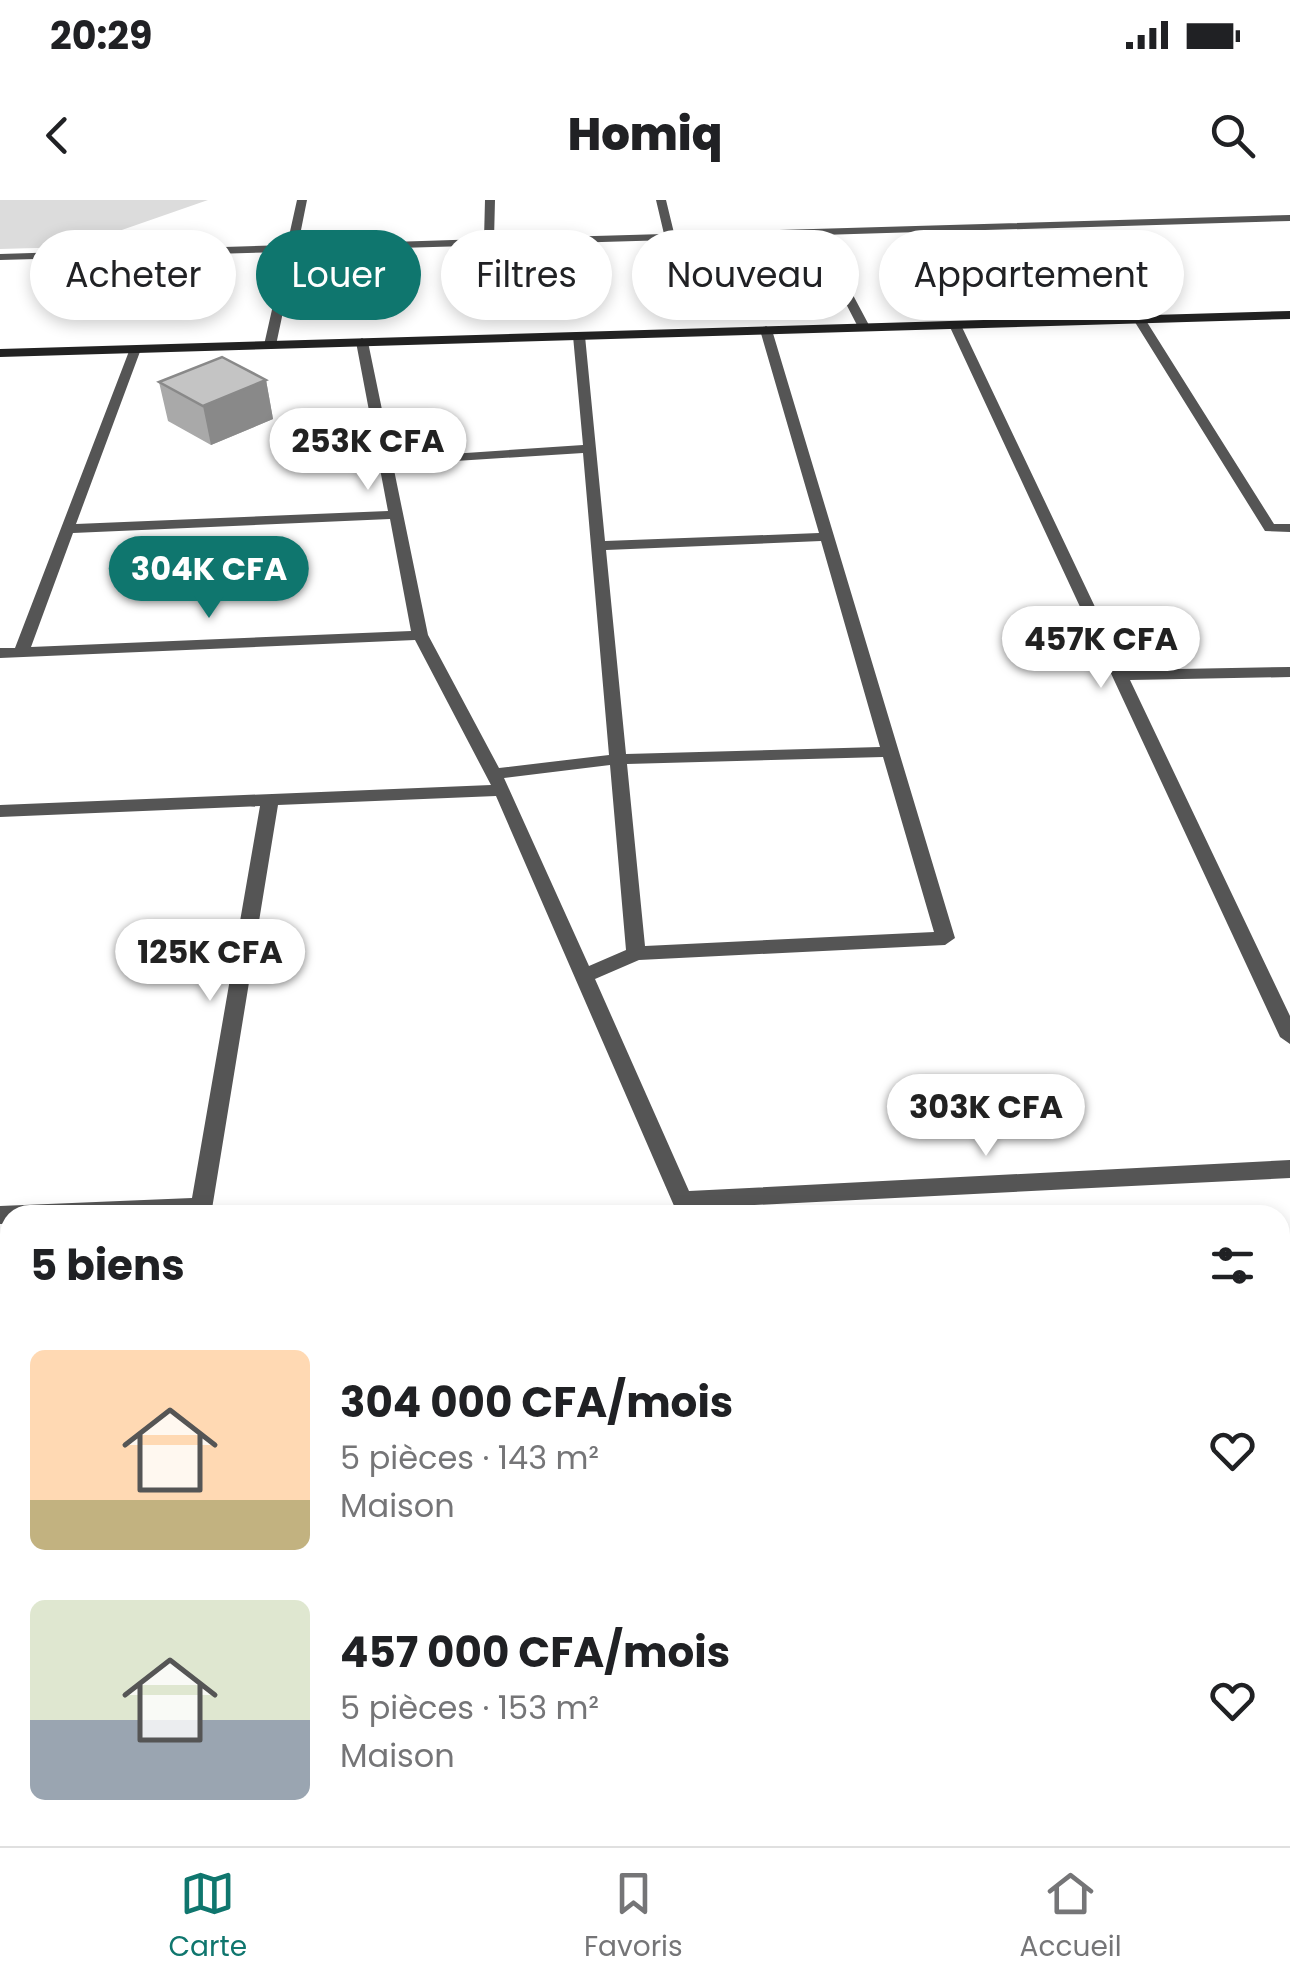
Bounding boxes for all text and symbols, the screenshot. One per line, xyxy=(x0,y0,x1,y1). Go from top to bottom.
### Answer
text: 20:29 xyxy=(50,9,152,62)
text: Homiq xyxy=(568,103,722,166)
icon: back xyxy=(30,108,85,163)
icon: search xyxy=(1205,108,1260,163)
chip: Acheter xyxy=(30,230,236,320)
chip: Louer xyxy=(256,230,421,320)
chip: Filtres xyxy=(441,230,612,320)
chip: Nouveau xyxy=(632,230,859,320)
chip: Appartement xyxy=(879,230,1184,320)
pin: 253K CFA xyxy=(265,408,471,493)
text: 253K CFA xyxy=(292,418,445,463)
pin: 304K CFA xyxy=(106,536,312,621)
text: 304K CFA xyxy=(131,546,287,591)
pin: 457K CFA xyxy=(998,606,1204,691)
text: 457K CFA xyxy=(1024,616,1178,661)
pin: 125K CFA xyxy=(107,919,313,1004)
text: 125K CFA xyxy=(137,929,283,974)
pin: 303K CFA xyxy=(883,1074,1089,1159)
text: 303K CFA xyxy=(909,1084,1063,1129)
text: 5 biens xyxy=(30,1236,185,1295)
icon: filters xyxy=(1205,1238,1260,1293)
text: 304 000 CFA/mois xyxy=(340,1373,733,1432)
icon: home xyxy=(110,1390,230,1510)
icon: heart xyxy=(1205,1423,1260,1478)
text: 5 pièces · 143 m² xyxy=(340,1435,599,1480)
text: Maison xyxy=(340,1483,455,1528)
text: 457 000 CFA/mois xyxy=(340,1623,730,1682)
icon: home xyxy=(110,1640,230,1760)
icon: heart xyxy=(1205,1673,1260,1728)
text: 5 pièces · 153 m² xyxy=(340,1685,599,1730)
text: Maison xyxy=(340,1733,455,1778)
tab: Carte xyxy=(168,1866,247,1968)
tab: Favoris xyxy=(584,1866,683,1968)
tab: Accueil xyxy=(1020,1866,1122,1968)

